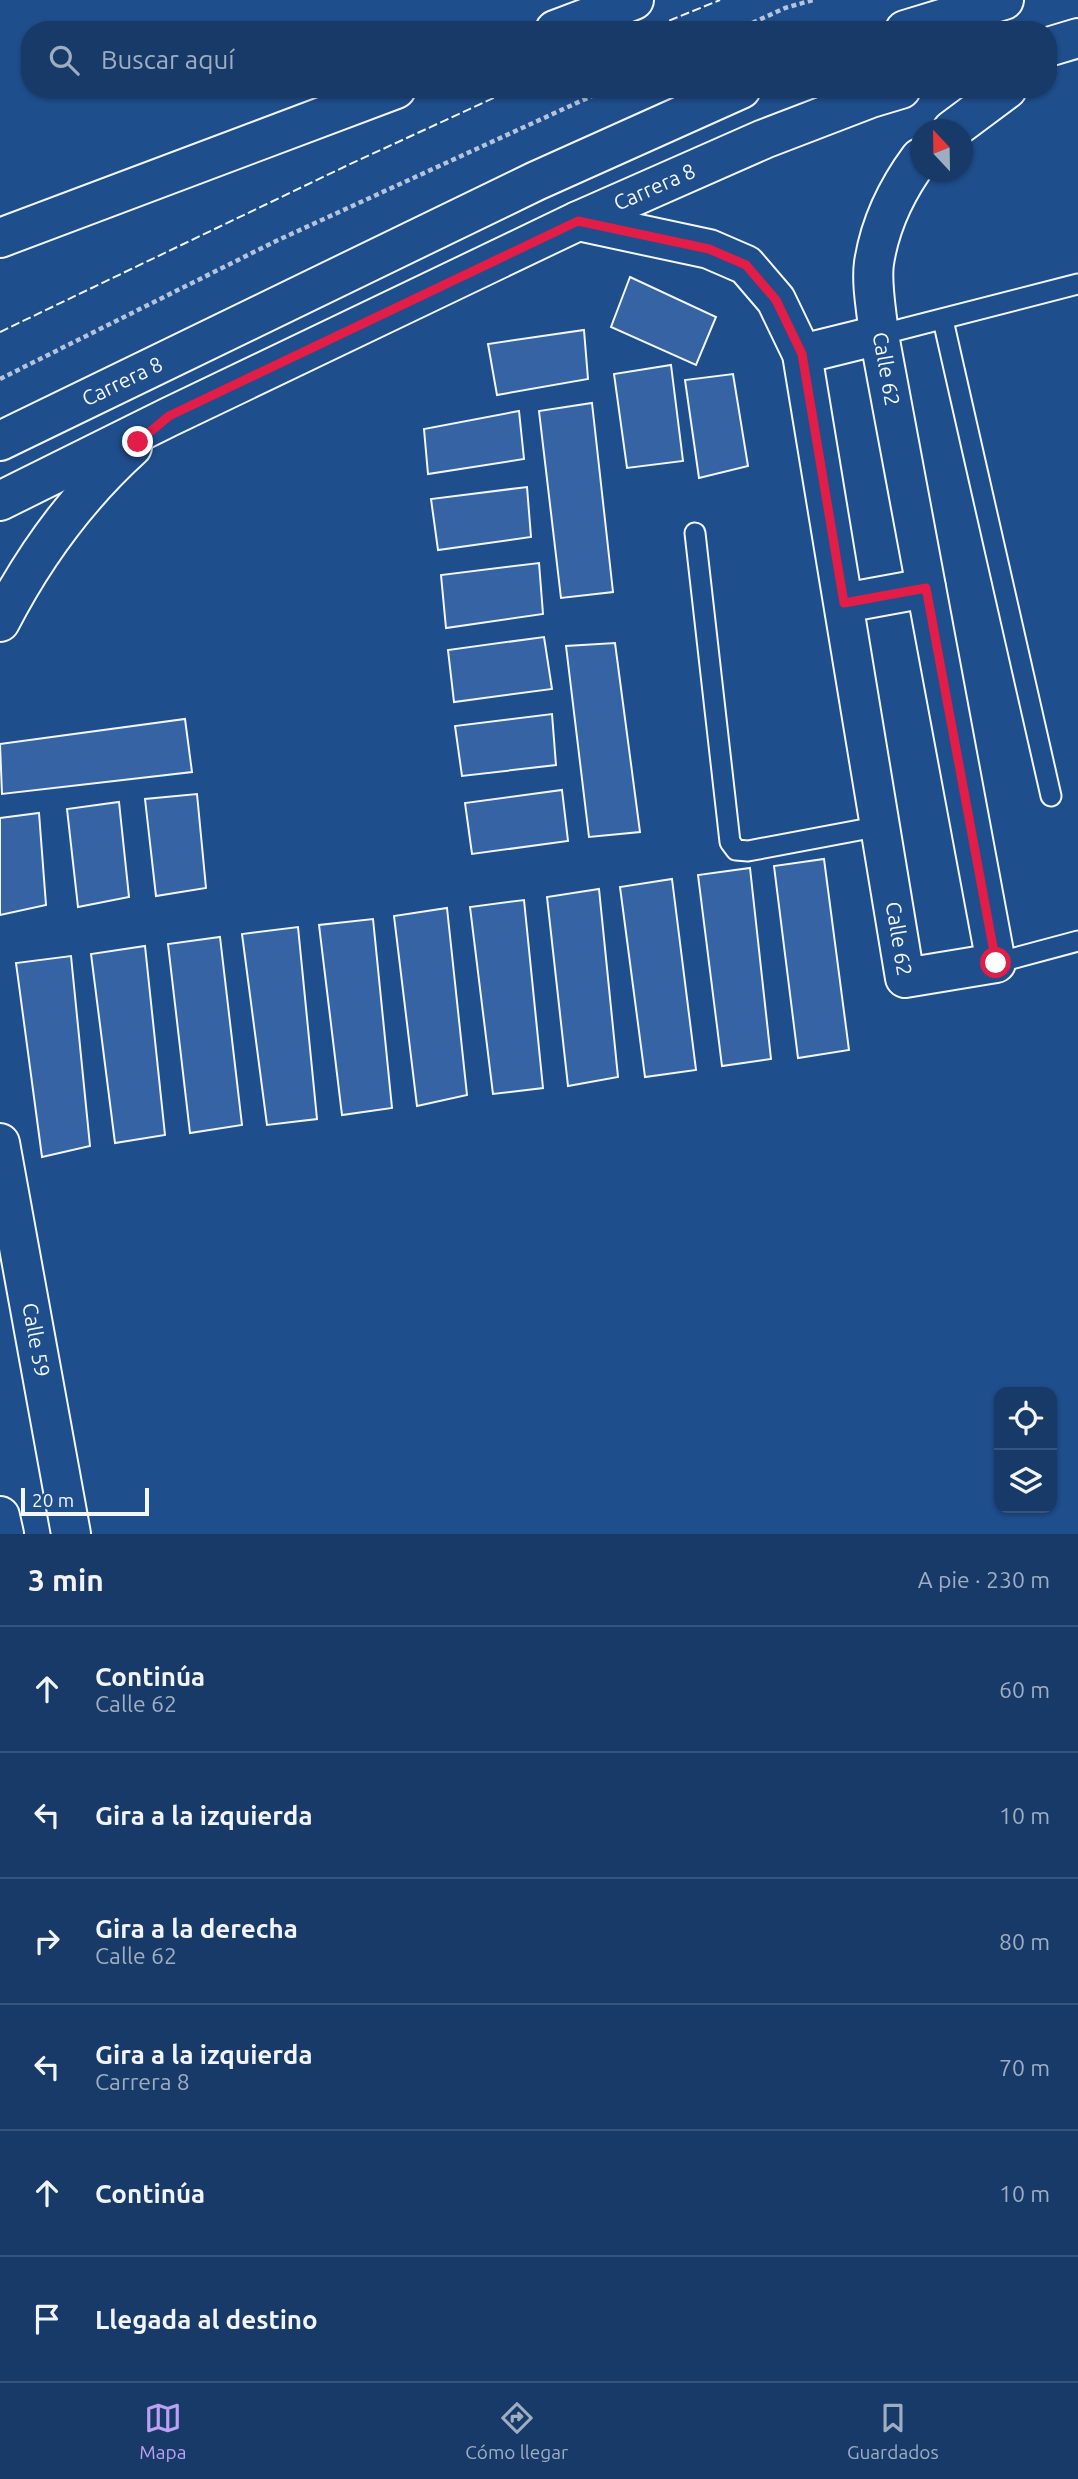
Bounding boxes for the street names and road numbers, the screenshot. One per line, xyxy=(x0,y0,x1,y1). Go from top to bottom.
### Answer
street label: Carrera 8 xyxy=(610,158,699,215)
street label: Calle 62 xyxy=(869,330,905,408)
street label: Carrera 8 xyxy=(78,351,166,410)
street label: Calle 62 xyxy=(882,900,917,978)
street label: Calle 59 xyxy=(18,1301,55,1379)

